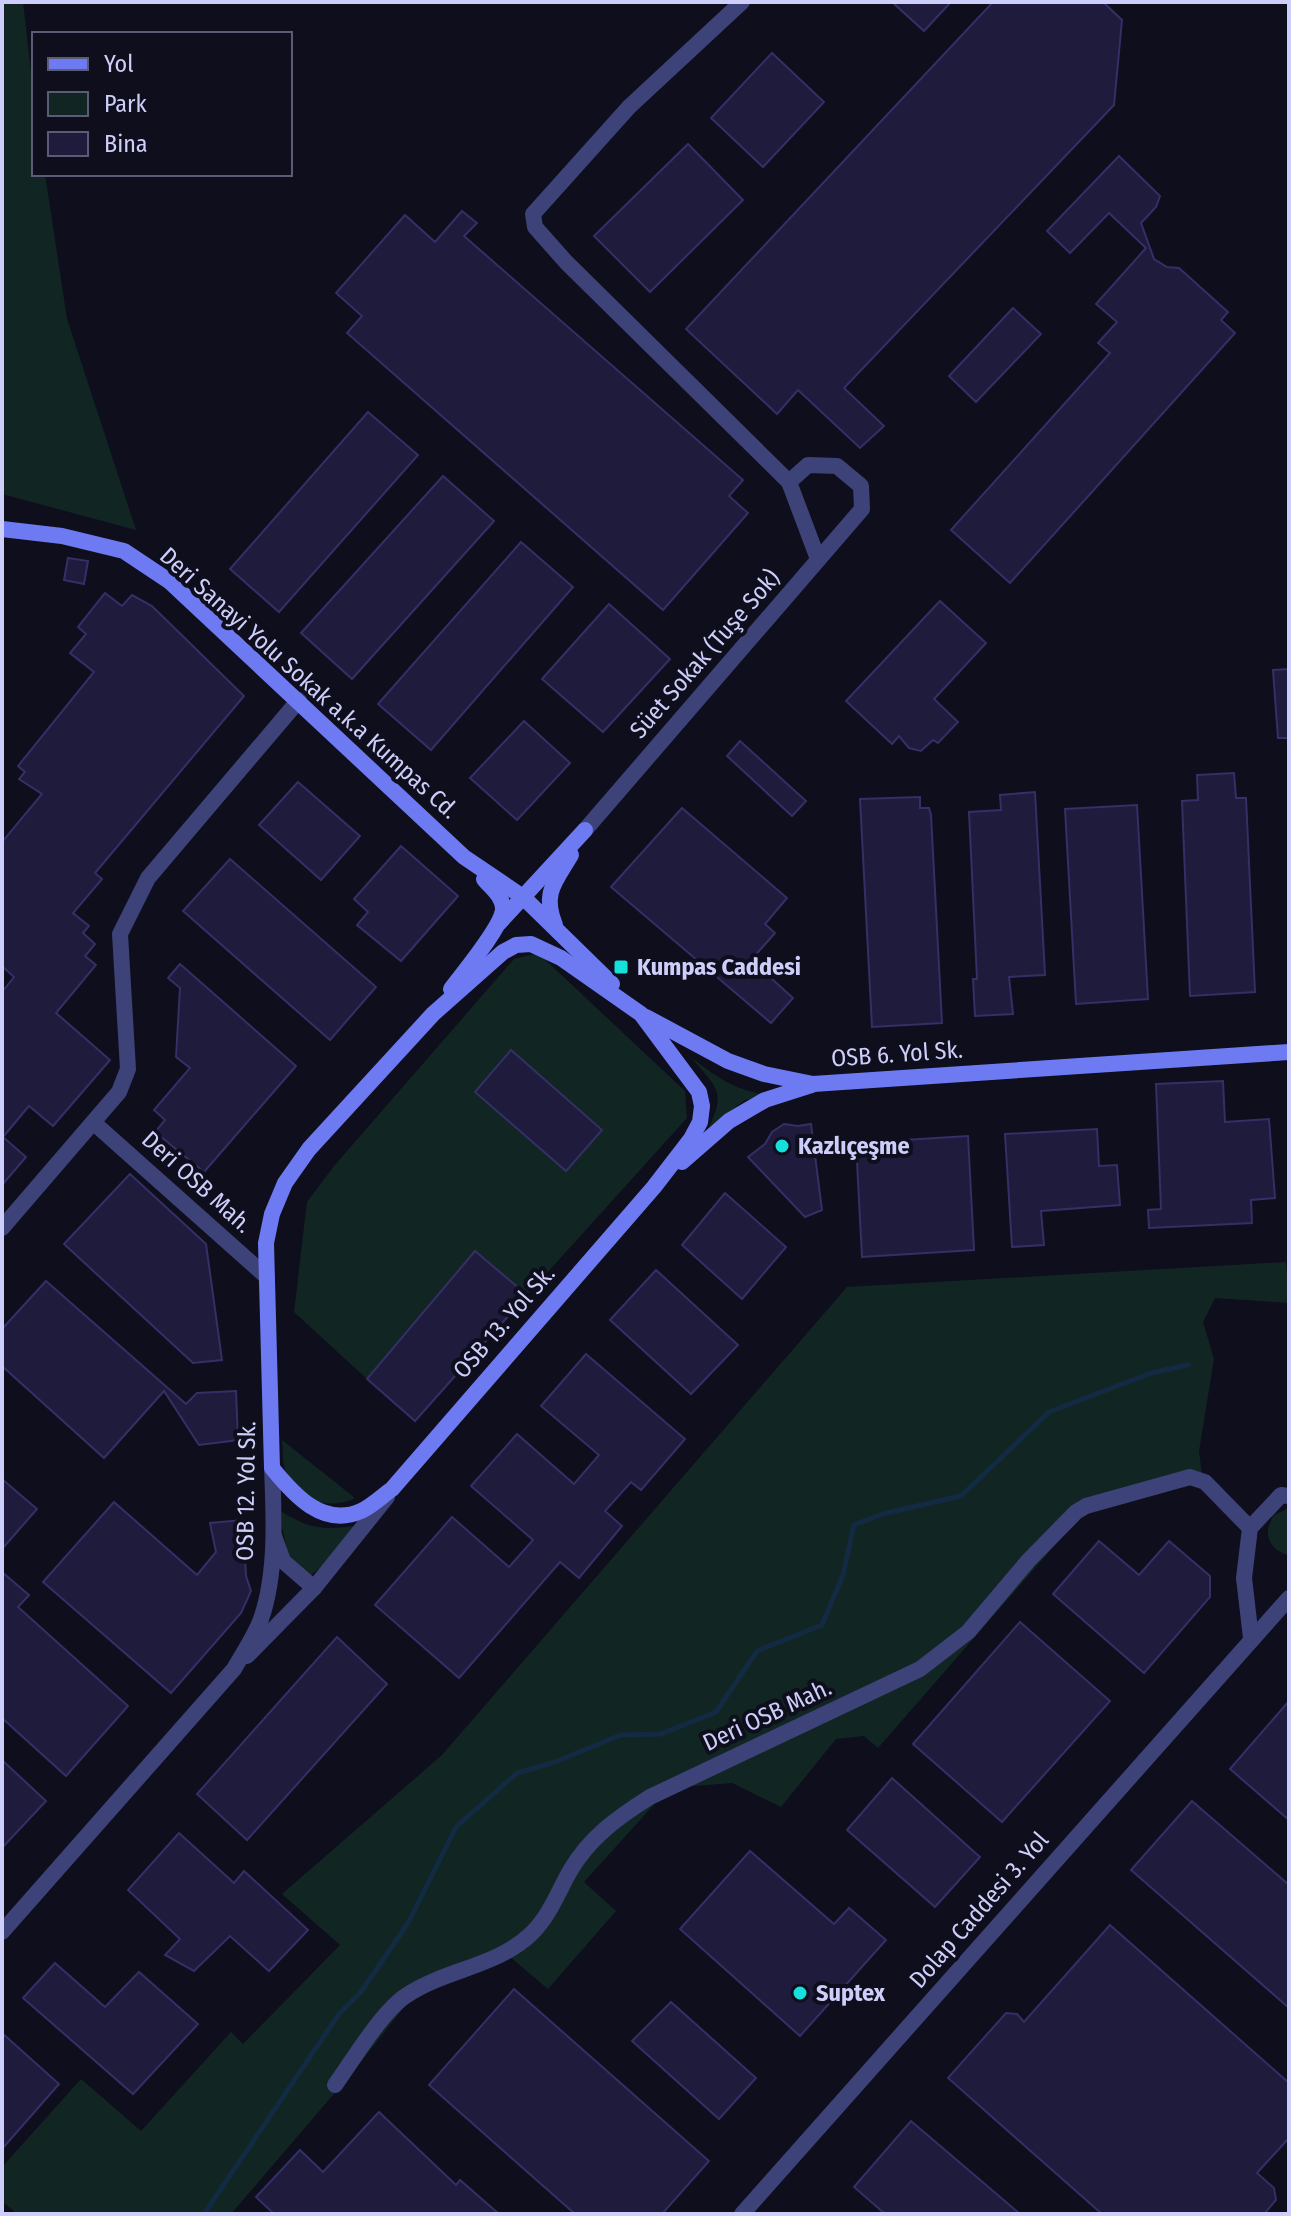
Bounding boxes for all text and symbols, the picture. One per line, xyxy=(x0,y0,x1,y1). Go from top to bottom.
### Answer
legend xyxy=(32,32,292,176)
text: Yol xyxy=(104,50,134,78)
text: Park xyxy=(104,90,147,118)
text: Bina xyxy=(104,130,148,158)
street label: Deri Sanayi Yolu Sokak a.k.a Kumpas Cd. xyxy=(154,542,464,824)
street label: Süet Sokak (Tuşe Sok) xyxy=(624,564,786,744)
place label: Kumpas Caddesi xyxy=(637,953,801,981)
marker: Kumpas Caddesi xyxy=(612,958,630,976)
street label: OSB 6. Yol Sk. xyxy=(830,1035,964,1073)
street label: Deri OSB Mah. xyxy=(136,1125,258,1239)
place label: Kazlıçeşme xyxy=(798,1132,910,1160)
marker: Kazlıçeşme xyxy=(773,1137,791,1155)
street label: OSB 13. Yol Sk. xyxy=(447,1260,561,1384)
street label: OSB 12. Yol Sk. xyxy=(231,1421,261,1561)
street label: Deri OSB Mah. xyxy=(698,1673,836,1757)
street label: Dolap Caddesi 3. Yol xyxy=(904,1826,1054,1994)
place label: Suptex xyxy=(816,1979,886,2007)
marker: Suptex xyxy=(791,1984,809,2002)

